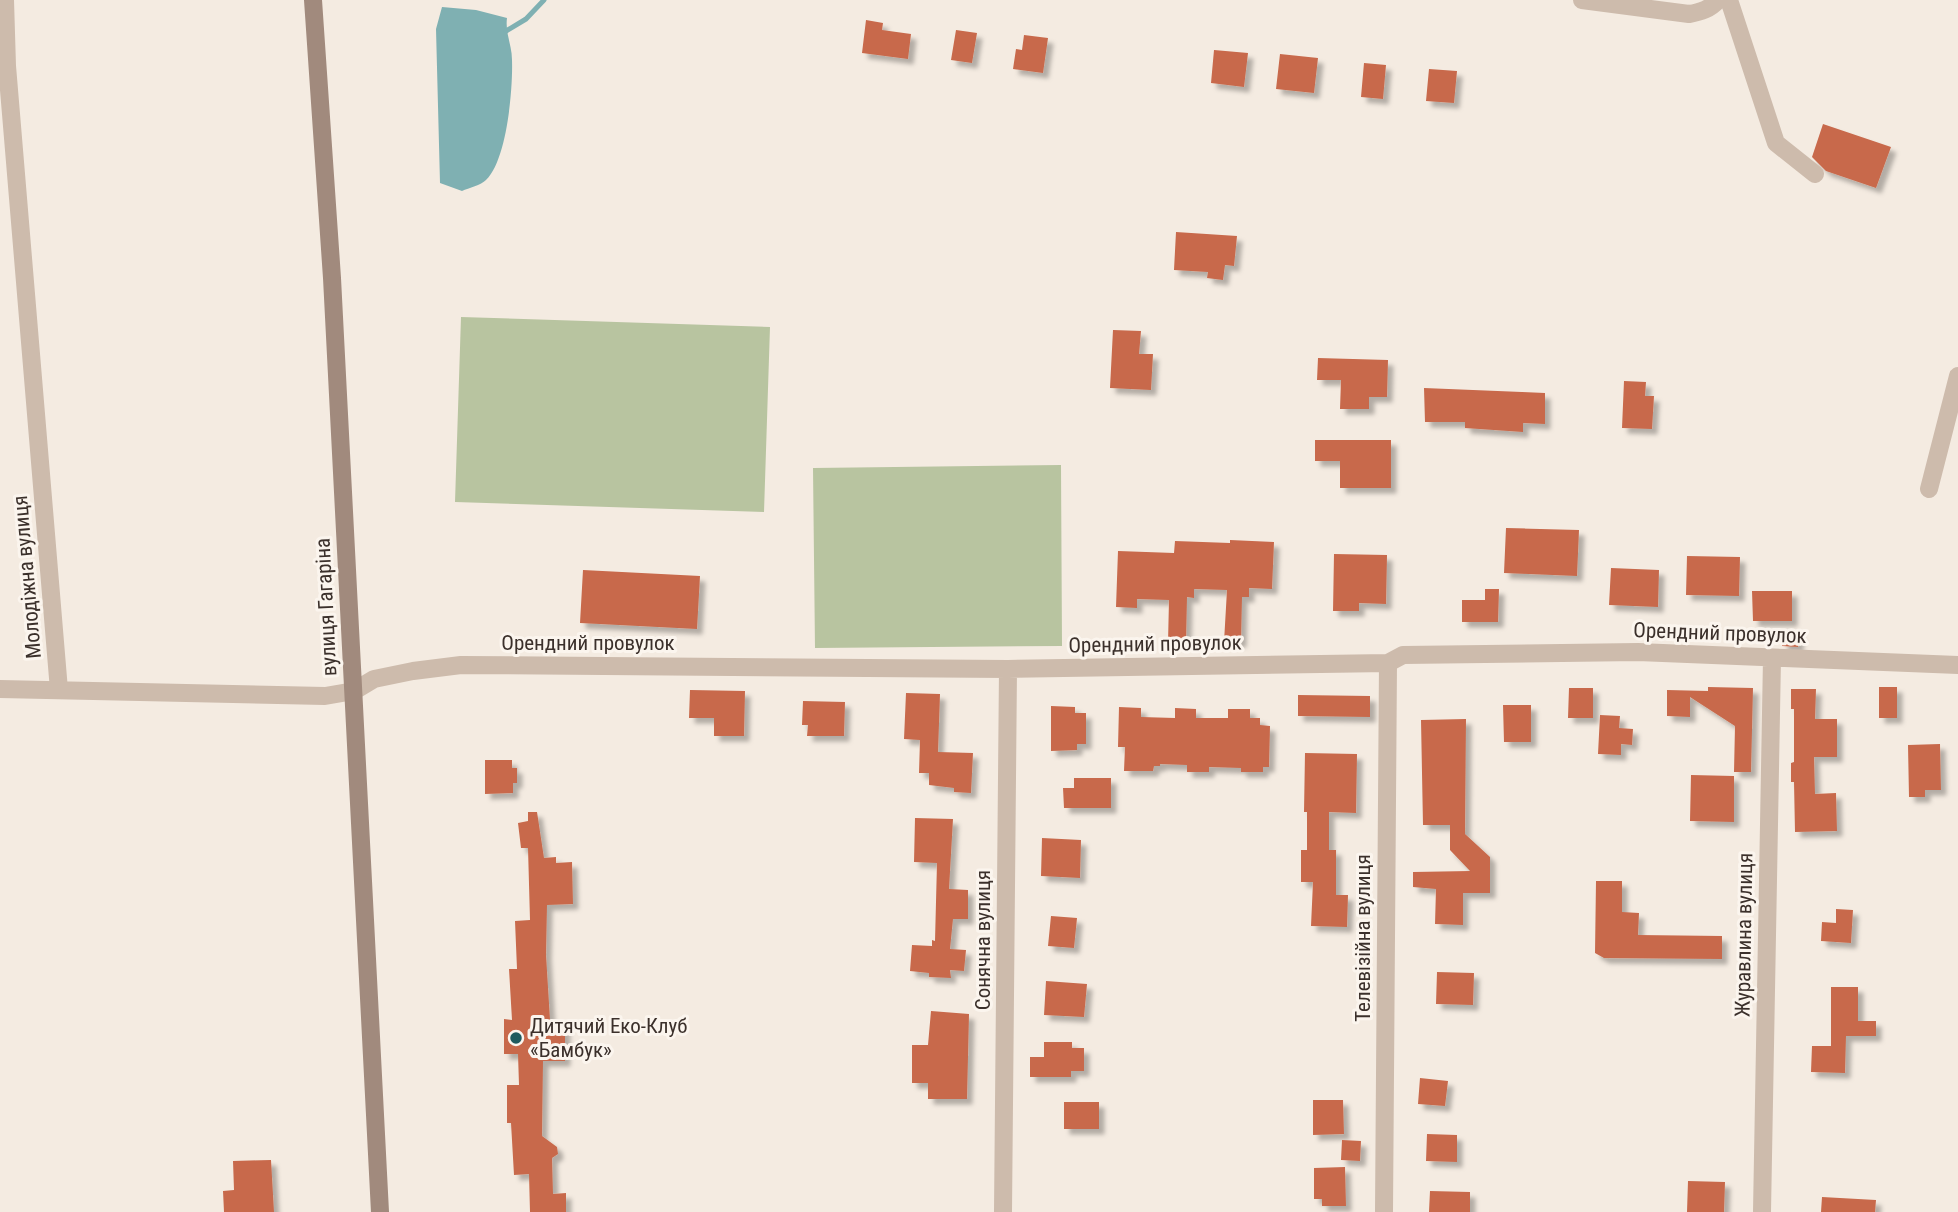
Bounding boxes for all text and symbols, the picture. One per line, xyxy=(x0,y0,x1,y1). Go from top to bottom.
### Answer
street label: Молодіжна вулиця xyxy=(8,494,46,660)
street label: вулиця Гагаріна xyxy=(310,537,342,677)
street label: Орендний провулок xyxy=(1633,618,1807,648)
street label: Орендний провулок xyxy=(1068,630,1242,658)
street label: Орендний провулок xyxy=(501,631,675,655)
street label: Журавлина вулиця xyxy=(1731,853,1757,1017)
street label: Телевізійна вулиця xyxy=(1351,854,1375,1022)
street label: Сонячна вулиця xyxy=(971,870,995,1010)
place label: Дитячий Еко-Клуб «Бамбук» xyxy=(530,1014,687,1062)
marker: Дитячий Еко-Клуб «Бамбук» xyxy=(508,1030,524,1046)

